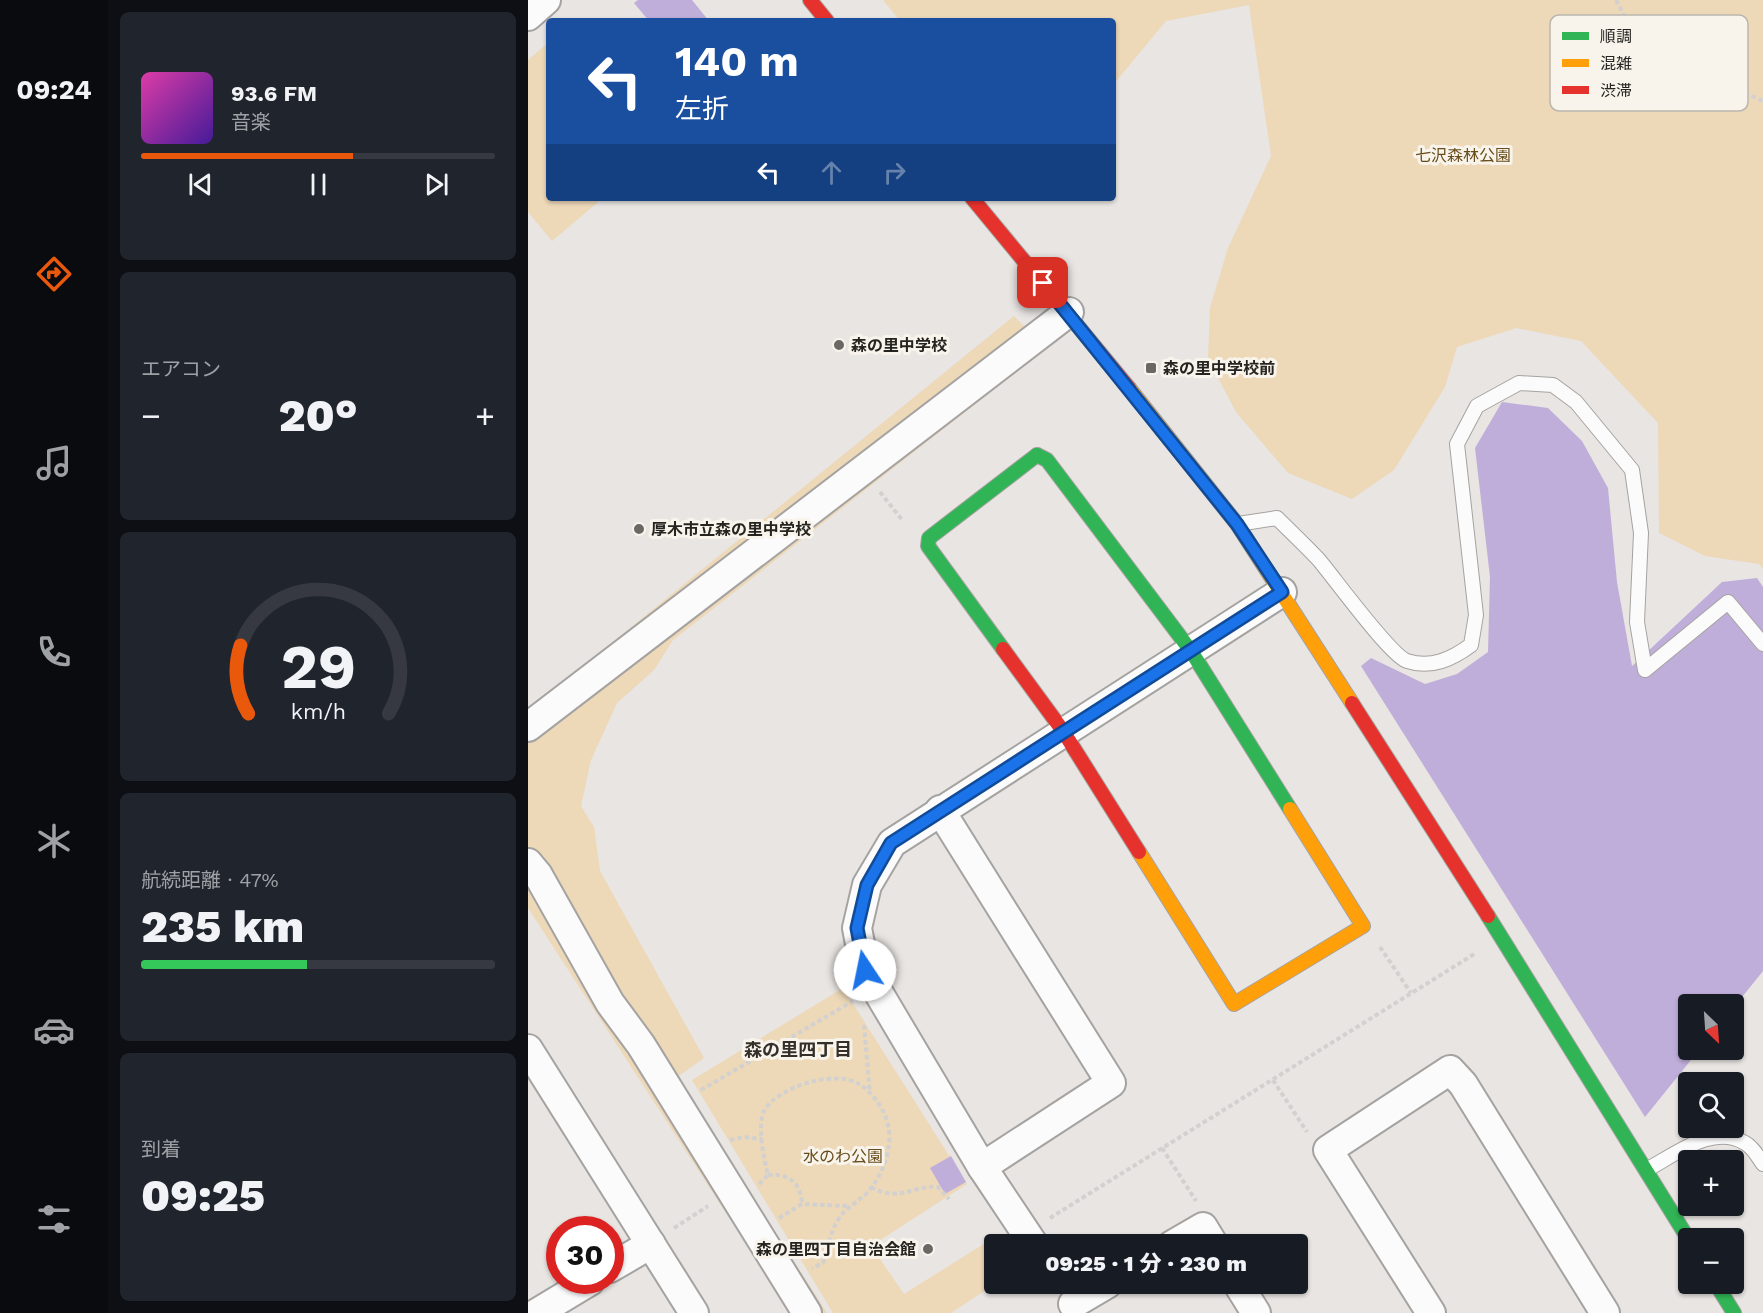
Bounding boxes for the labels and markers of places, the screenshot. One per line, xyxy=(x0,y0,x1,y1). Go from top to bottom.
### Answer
pin xyxy=(1017,257,1068,308)
place label: 森の里中学校 xyxy=(851,336,947,355)
marker: 森の里中学校 xyxy=(832,338,846,352)
place label: 森の里中学校前 xyxy=(1163,359,1275,378)
marker: 森の里中学校前 xyxy=(1144,361,1158,375)
place label: 厚木市立森の里中学校 xyxy=(651,520,811,539)
marker: 厚木市立森の里中学校 xyxy=(632,522,646,536)
place label: 森の里四丁目自治会館 xyxy=(756,1240,916,1259)
marker: 森の里四丁目自治会館 xyxy=(921,1242,935,1256)

